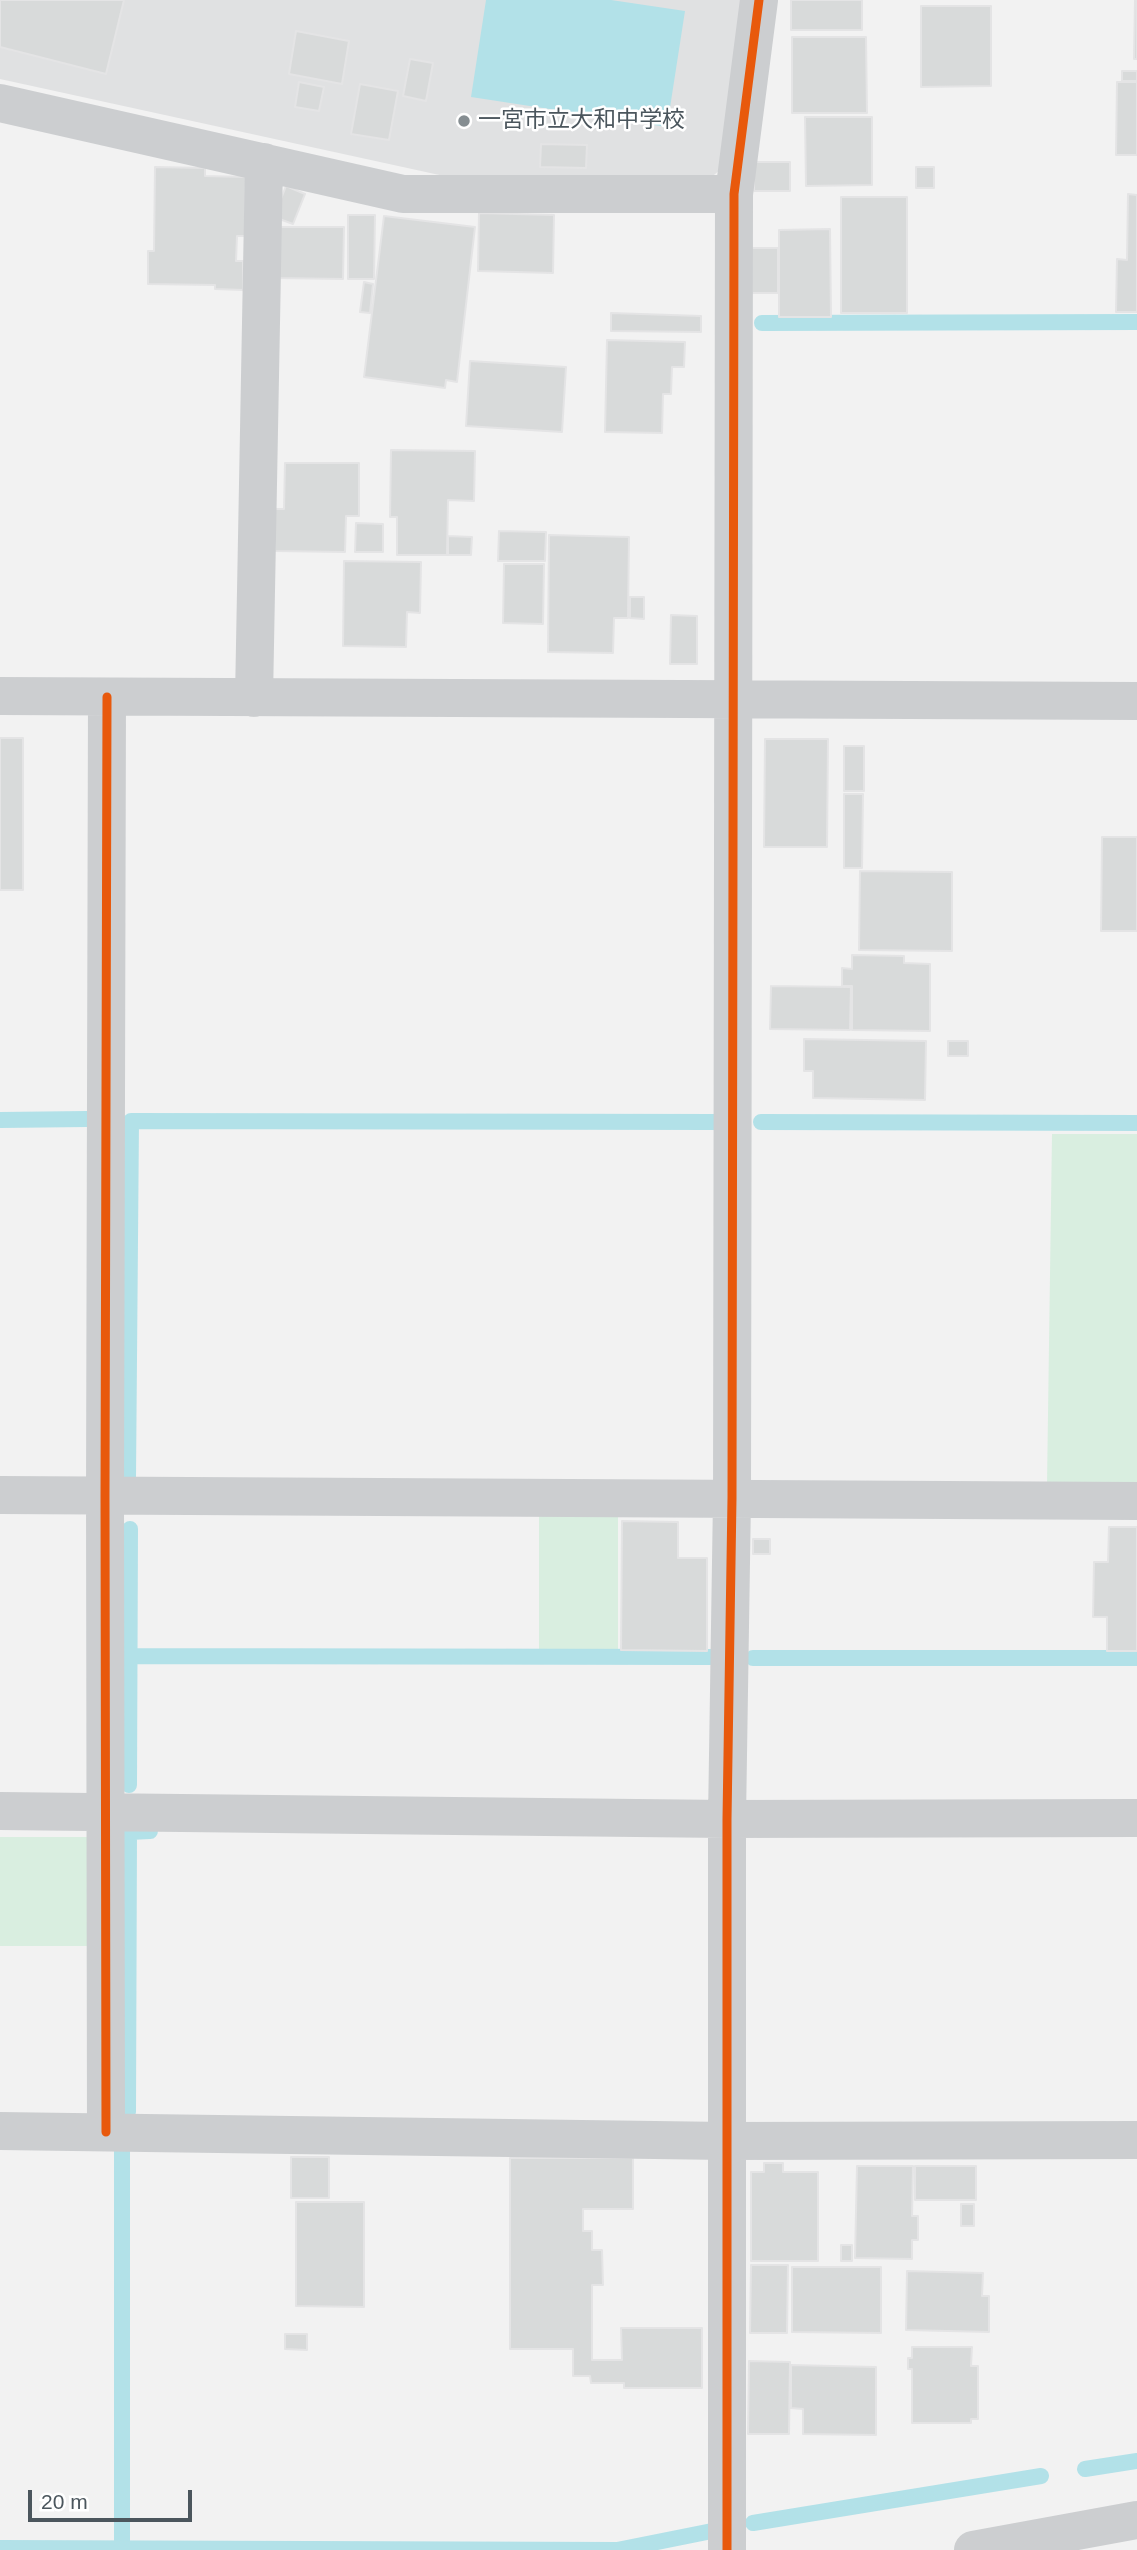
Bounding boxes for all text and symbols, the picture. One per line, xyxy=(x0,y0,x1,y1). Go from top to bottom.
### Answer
place label: 一宮市立大和中学校 xyxy=(478,107,685,135)
marker: 一宮市立大和中学校 xyxy=(456,113,472,129)
scale bar xyxy=(32,2476,196,2520)
text: 20 m xyxy=(41,2490,88,2513)

